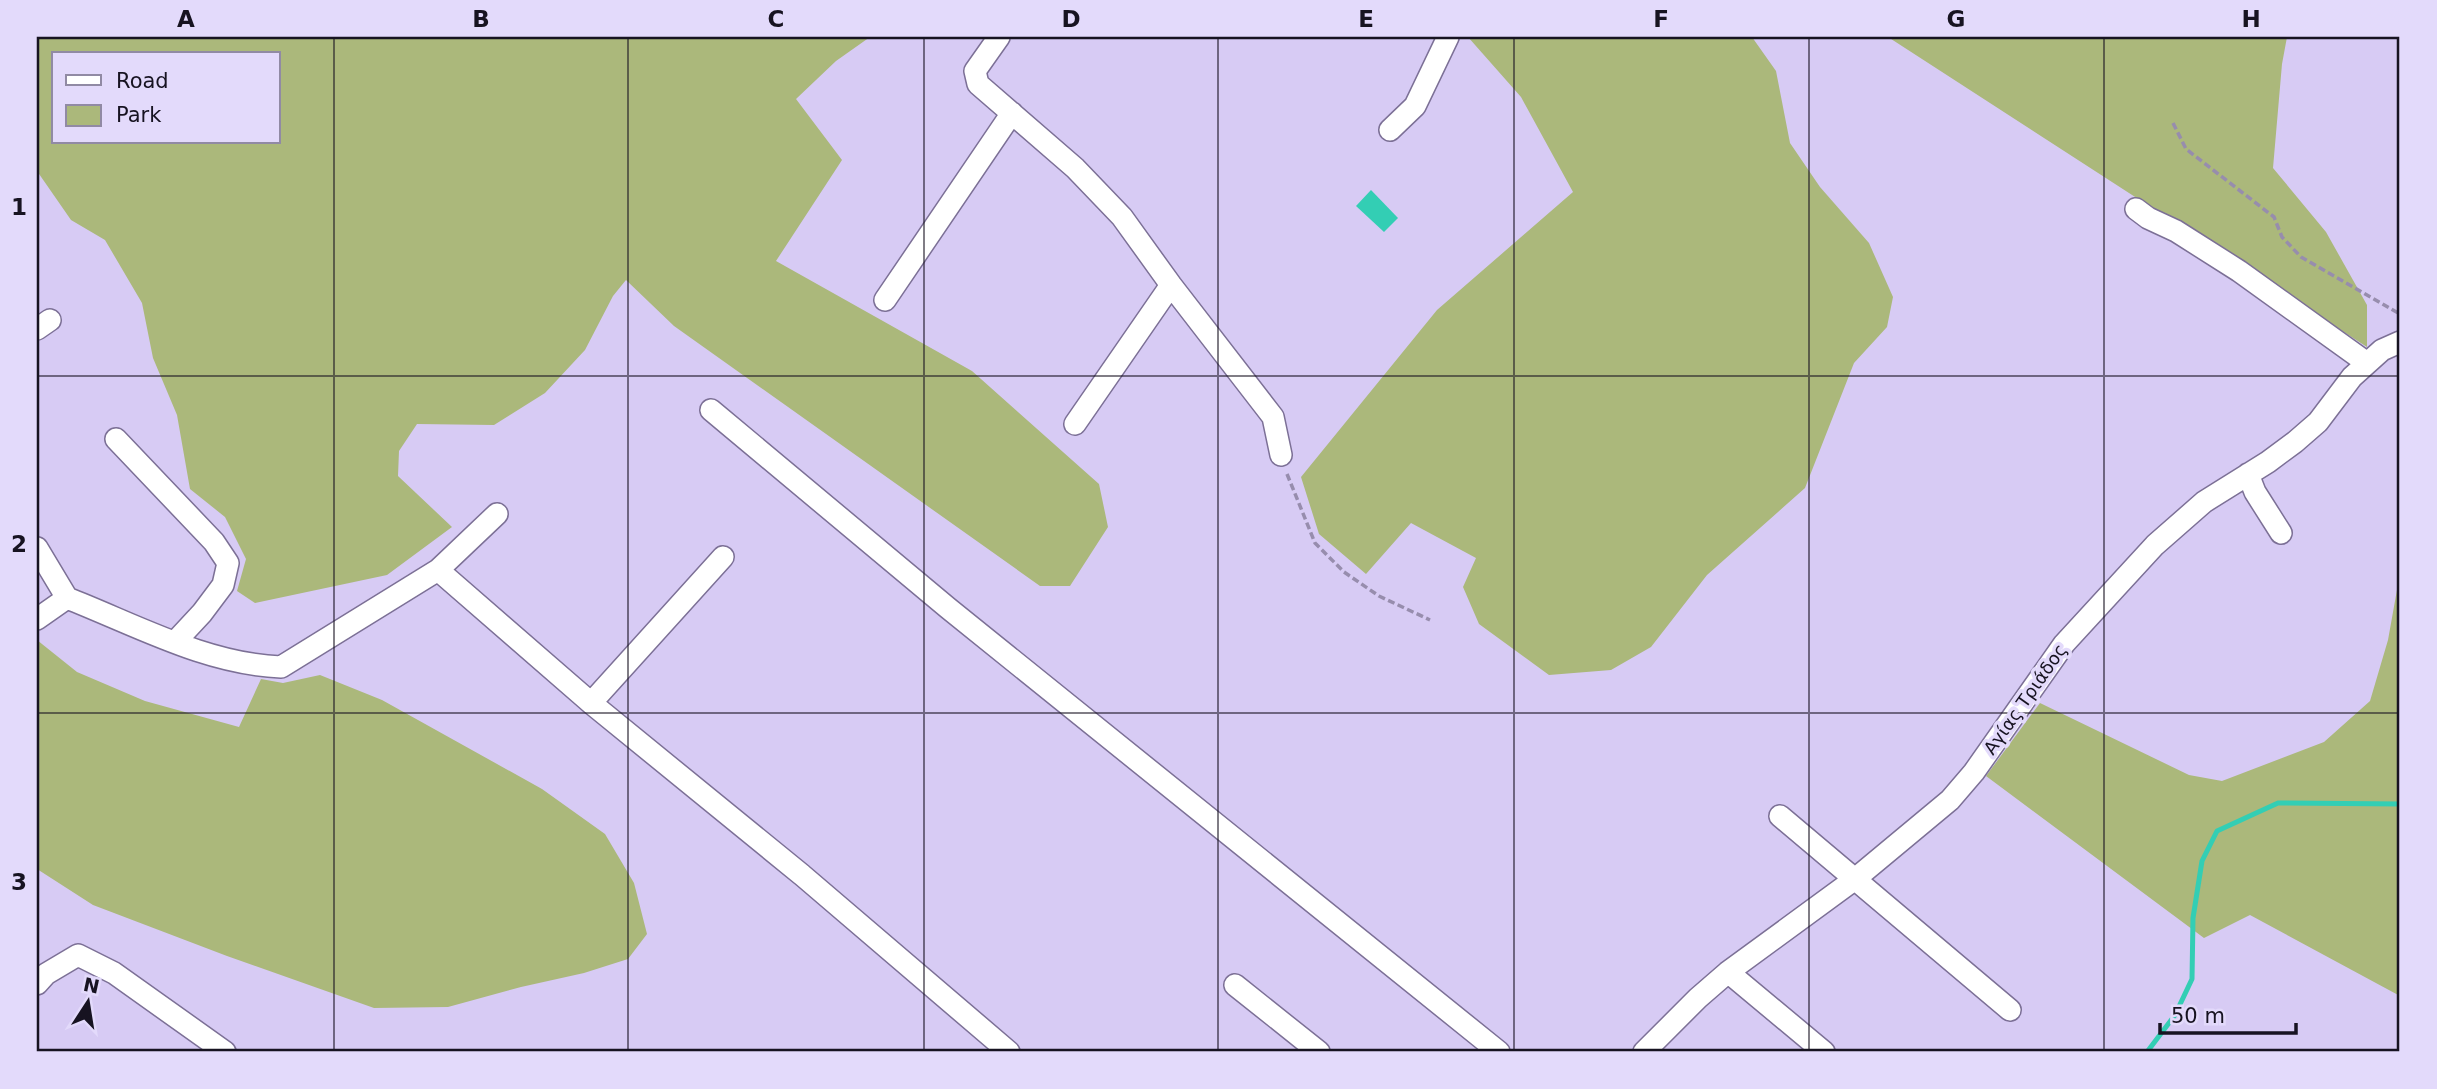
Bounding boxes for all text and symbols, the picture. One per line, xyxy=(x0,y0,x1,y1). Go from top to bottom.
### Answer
text: A xyxy=(177,6,195,32)
text: B xyxy=(472,6,490,32)
text: C xyxy=(768,6,784,32)
text: D xyxy=(1061,6,1081,32)
text: E xyxy=(1358,6,1374,32)
text: F xyxy=(1653,6,1669,32)
text: G xyxy=(1947,6,1965,32)
text: H xyxy=(2241,6,2261,32)
legend xyxy=(52,52,280,144)
text: Road xyxy=(116,69,169,93)
text: Park xyxy=(116,103,162,127)
text: 1 xyxy=(11,194,27,220)
text: 2 xyxy=(11,531,27,557)
street label: Αγίας Τριάδος xyxy=(1979,640,2071,758)
text: 3 xyxy=(11,869,27,895)
north arrow xyxy=(52,967,122,1036)
text: N xyxy=(81,973,102,998)
scale bar xyxy=(2160,991,2297,1035)
text: 50 m xyxy=(2171,1004,2225,1028)

